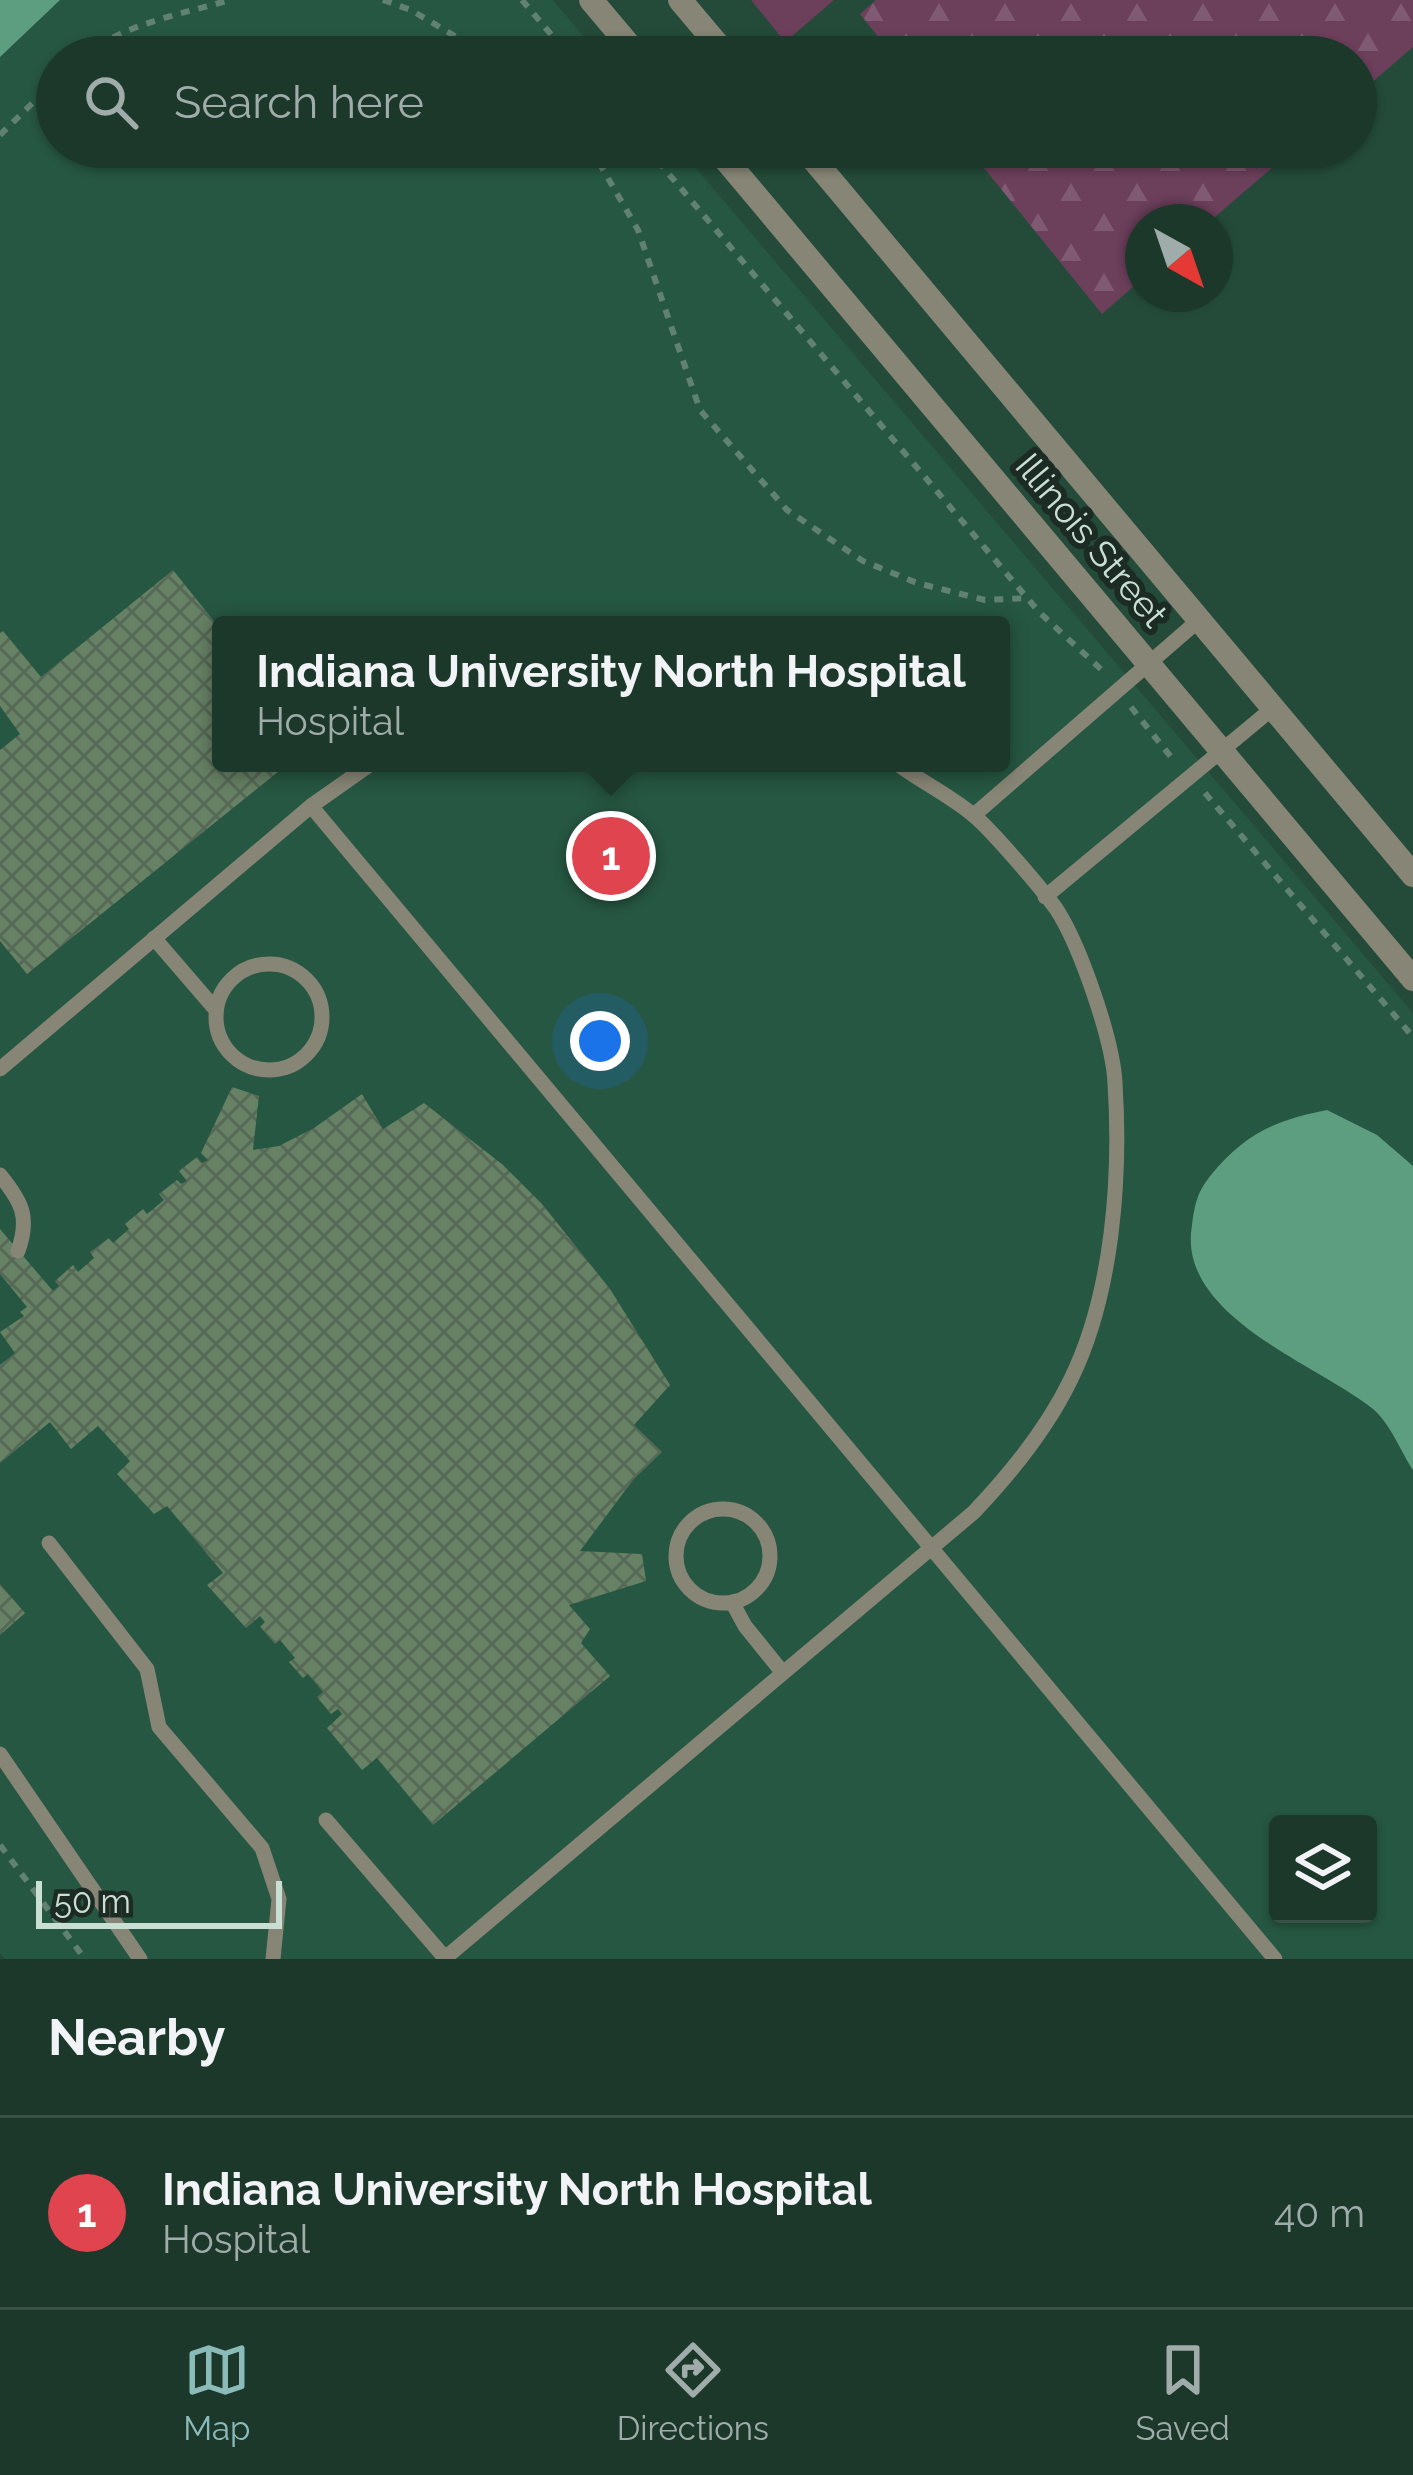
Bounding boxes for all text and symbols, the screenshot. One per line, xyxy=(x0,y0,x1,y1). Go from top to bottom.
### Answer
search box xyxy=(36,36,1377,168)
icon: search xyxy=(78,69,144,135)
text: Search here xyxy=(174,76,424,129)
north arrow xyxy=(1125,204,1233,312)
street label: Illinois Street xyxy=(1007,445,1177,635)
popup xyxy=(212,616,1010,772)
text: Indiana University North Hospital xyxy=(256,645,966,698)
text: Hospital xyxy=(256,698,404,744)
pin: 1 xyxy=(572,811,650,901)
your location xyxy=(570,1011,630,1071)
map controls xyxy=(1269,1815,1377,1923)
button: layers xyxy=(1269,1815,1377,1923)
scale bar xyxy=(36,1875,282,1928)
text: 50 m xyxy=(54,1882,131,1921)
text: Nearby xyxy=(48,2007,225,2067)
text: Indiana University North Hospital xyxy=(162,2163,872,2216)
text: 1 xyxy=(77,2190,97,2236)
text: 40 m xyxy=(1274,2190,1365,2236)
text: Hospital xyxy=(162,2216,310,2262)
tab: Map xyxy=(183,2337,250,2448)
tab: Directions xyxy=(617,2337,769,2448)
tab: Saved xyxy=(1135,2337,1230,2448)

